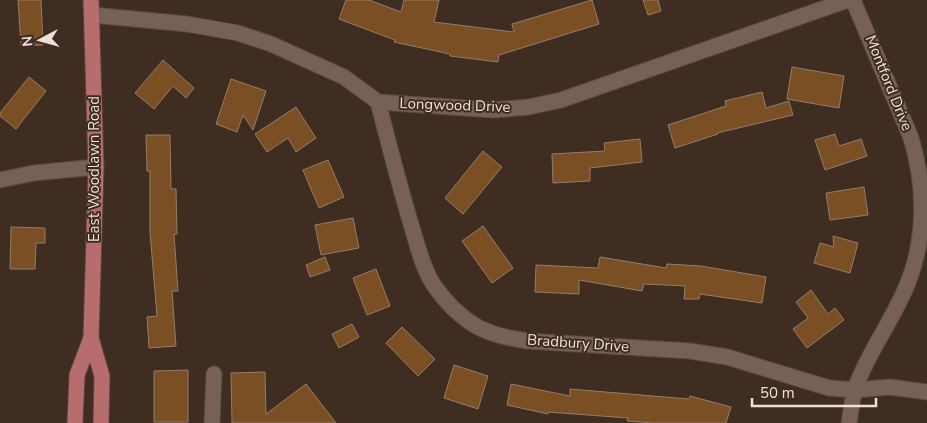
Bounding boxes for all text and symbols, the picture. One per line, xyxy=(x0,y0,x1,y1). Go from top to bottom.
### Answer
north arrow xyxy=(15,15,65,65)
street label: Montford Drive xyxy=(861,32,917,134)
text: N xyxy=(18,35,38,48)
street label: Longwood Drive xyxy=(399,93,511,117)
street label: East Woodlawn Road xyxy=(84,96,104,242)
street label: Bradbury Drive xyxy=(526,329,630,357)
scale bar xyxy=(752,376,876,408)
text: 50 m xyxy=(760,383,795,403)

